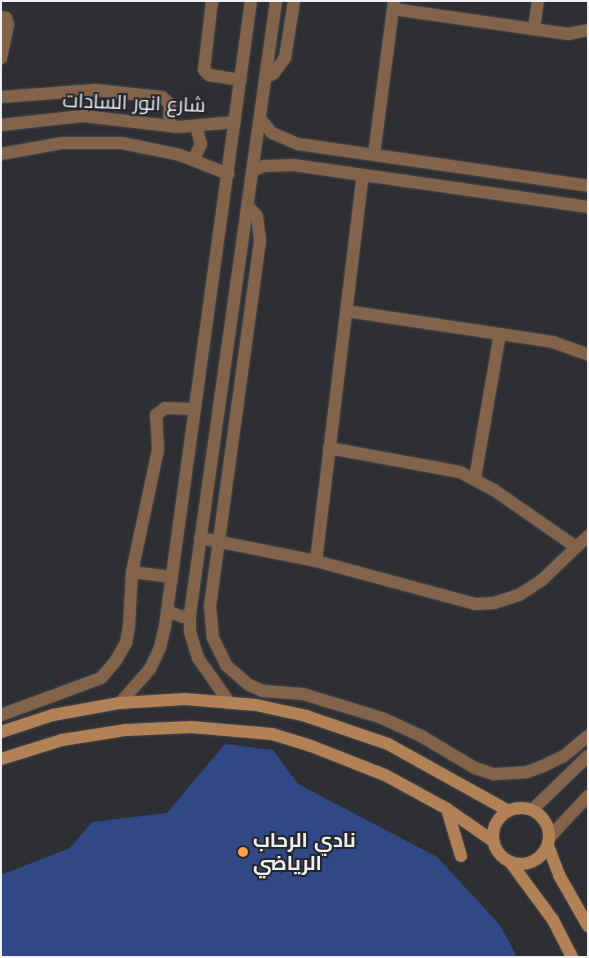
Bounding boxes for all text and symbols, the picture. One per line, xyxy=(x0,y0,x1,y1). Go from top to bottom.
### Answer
street label: شارع انور السادات xyxy=(62,89,206,117)
place label: نادي الرحاب الرياضي xyxy=(253,828,356,875)
marker: نادي الرحاب الرياضي xyxy=(237,846,249,858)

